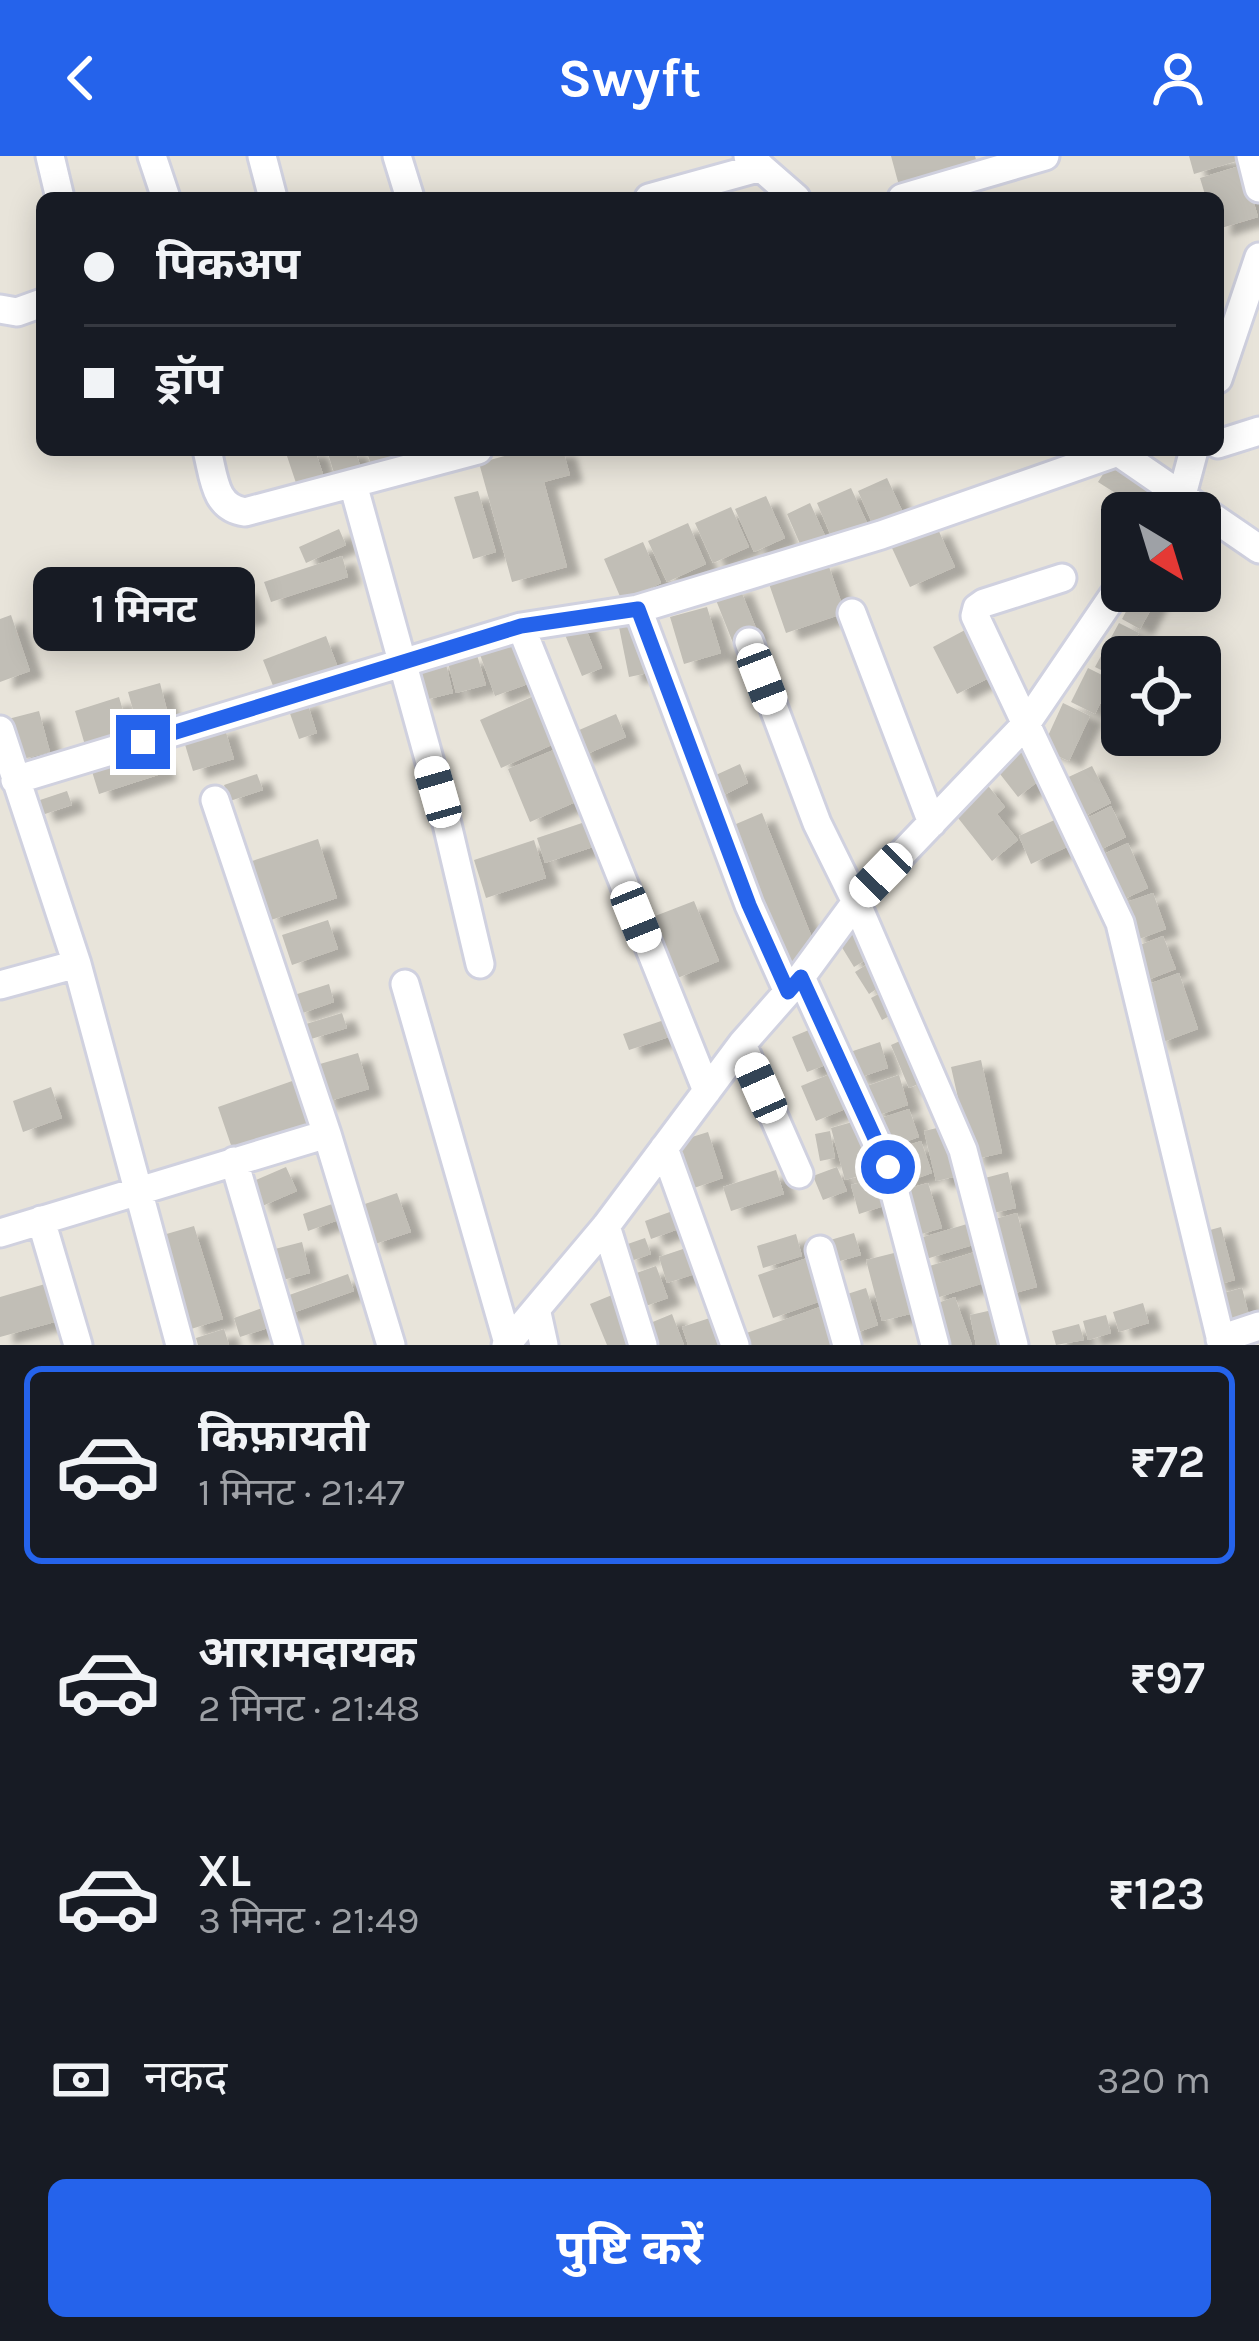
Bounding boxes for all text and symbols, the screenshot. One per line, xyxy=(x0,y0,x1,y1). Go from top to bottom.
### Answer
icon: back xyxy=(48,45,114,111)
icon: person xyxy=(1145,45,1211,111)
text: Swyft xyxy=(558,46,701,110)
text: पिकअप xyxy=(156,238,300,290)
text: ड्रॉप xyxy=(156,353,223,405)
north arrow xyxy=(1101,492,1221,612)
map controls xyxy=(1101,492,1221,756)
callout: 1 मिनट xyxy=(32,568,254,652)
text: 1 मिनट xyxy=(91,586,197,632)
button: locate xyxy=(1101,636,1221,756)
car xyxy=(732,639,792,719)
route end xyxy=(116,715,170,769)
car xyxy=(411,752,465,832)
car xyxy=(843,837,919,913)
car xyxy=(606,877,666,957)
car xyxy=(730,1048,792,1128)
route start xyxy=(861,1140,915,1194)
text: किफ़ायती xyxy=(198,1410,369,1462)
icon: car xyxy=(54,1411,162,1519)
text: ₹72 xyxy=(1130,1436,1205,1488)
text: 1 मिनट · 21:47 xyxy=(198,1469,405,1515)
text: आरामदायक xyxy=(198,1626,416,1678)
icon: car xyxy=(54,1627,162,1735)
text: ₹97 xyxy=(1129,1652,1205,1704)
text: 2 मिनट · 21:48 xyxy=(198,1685,420,1731)
icon: car xyxy=(54,1843,162,1951)
text: XL xyxy=(198,1845,251,1897)
text: ₹123 xyxy=(1108,1868,1205,1920)
text: 3 मिनट · 21:49 xyxy=(198,1897,419,1943)
icon: cash xyxy=(48,2047,114,2113)
text: नकद xyxy=(144,2051,227,2103)
text: 320 m xyxy=(1096,2057,1211,2103)
button: पुष्टि करें xyxy=(48,2179,1211,2317)

